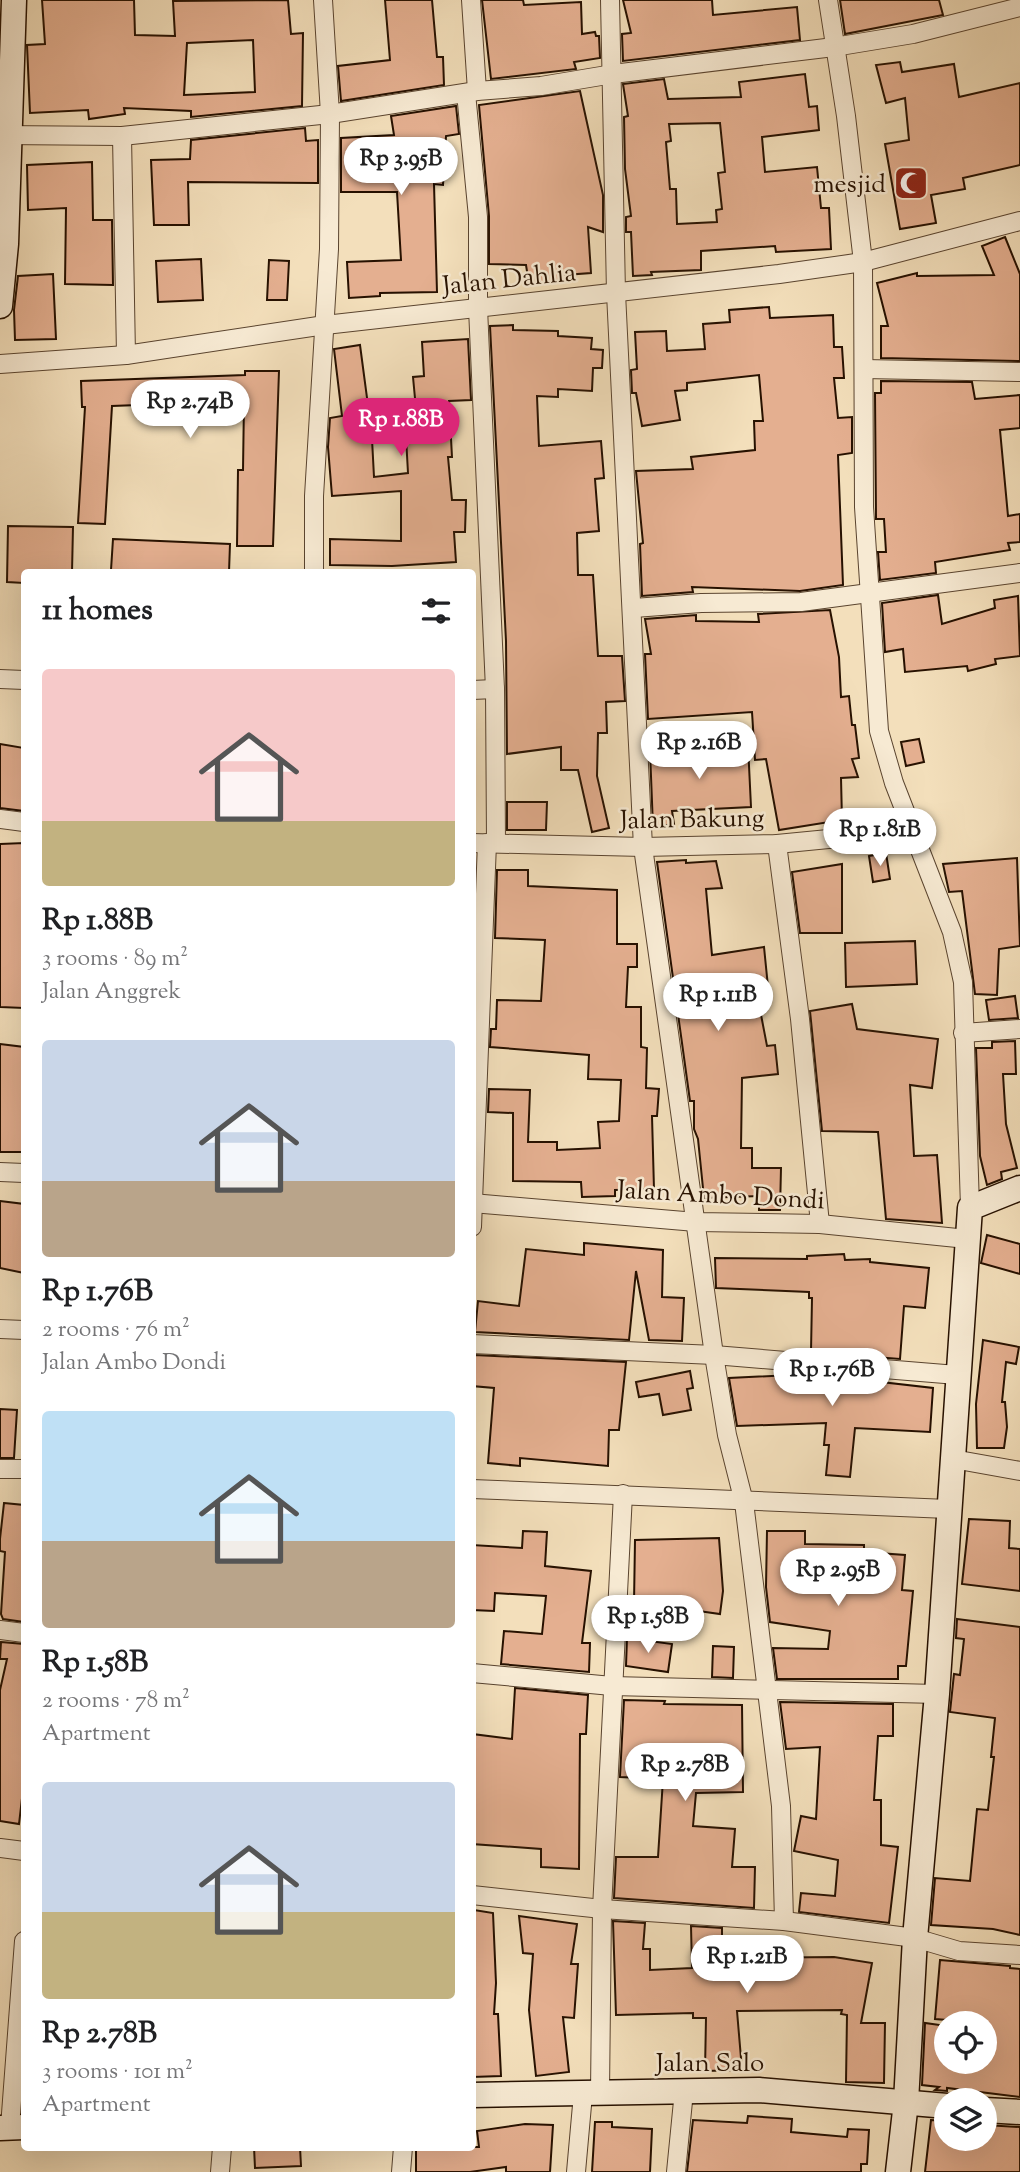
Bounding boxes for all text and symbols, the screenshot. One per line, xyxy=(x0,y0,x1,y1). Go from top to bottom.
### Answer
pin: Rp 3.95B xyxy=(329,138,473,197)
text: Rp 3.95B xyxy=(360,143,442,176)
mosque icon: mesjid xyxy=(892,164,930,202)
place label: mesjid xyxy=(813,167,886,204)
street label: Jalan Dahlia xyxy=(439,255,578,306)
pin: Rp 2.74B xyxy=(118,380,262,440)
text: Rp 2.74B xyxy=(147,386,233,419)
pin: Rp 1.88B xyxy=(329,398,473,458)
text: Rp 1.88B xyxy=(358,404,444,437)
text: 11 homes xyxy=(42,590,153,633)
icon: filters xyxy=(417,592,455,630)
icon: home xyxy=(186,714,312,840)
pin: Rp 2.16B xyxy=(627,722,771,781)
text: Rp 2.16B xyxy=(657,727,741,760)
street label: Jalan Bakung xyxy=(617,801,765,840)
pin: Rp 1.81B xyxy=(808,808,952,868)
text: Rp 1.81B xyxy=(839,814,921,847)
text: Rp 1.88B xyxy=(42,900,153,943)
text: 3 rooms · 89 m² xyxy=(42,943,188,976)
pin: Rp 1.11B xyxy=(646,974,790,1033)
text: Jalan Anggrek xyxy=(42,976,181,1009)
text: Rp 1.11B xyxy=(679,979,757,1012)
icon: home xyxy=(186,1085,312,1211)
street label: Jalan Ambo Dondi xyxy=(614,1172,826,1220)
text: Rp 1.76B xyxy=(42,1271,153,1314)
text: 2 rooms · 76 m² xyxy=(42,1314,190,1347)
text: Jalan Ambo Dondi xyxy=(42,1347,226,1380)
pin: Rp 1.76B xyxy=(760,1348,904,1408)
text: Rp 1.76B xyxy=(789,1354,875,1387)
icon: home xyxy=(186,1456,312,1582)
pin: Rp 2.95B xyxy=(766,1548,910,1608)
text: Rp 2.95B xyxy=(796,1554,880,1587)
pin: Rp 1.58B xyxy=(576,1596,720,1655)
text: Rp 1.58B xyxy=(607,1601,689,1634)
text: Rp 1.58B xyxy=(42,1642,148,1685)
text: 2 rooms · 78 m² xyxy=(42,1685,190,1718)
text: Apartment xyxy=(42,1718,151,1751)
pin: Rp 2.78B xyxy=(613,1744,757,1803)
text: Rp 2.78B xyxy=(641,1749,729,1782)
icon: home xyxy=(186,1827,312,1953)
pin: Rp 1.21B xyxy=(675,1936,819,1995)
text: Rp 1.21B xyxy=(707,1941,787,1974)
map controls xyxy=(934,2011,997,2151)
button: locate xyxy=(934,2011,997,2074)
text: Rp 2.78B xyxy=(42,2013,157,2056)
street label: Jalan Salo xyxy=(654,2046,764,2083)
text: 3 rooms · 101 m² xyxy=(42,2056,193,2089)
button: layers xyxy=(934,2088,997,2151)
text: Apartment xyxy=(42,2089,151,2122)

